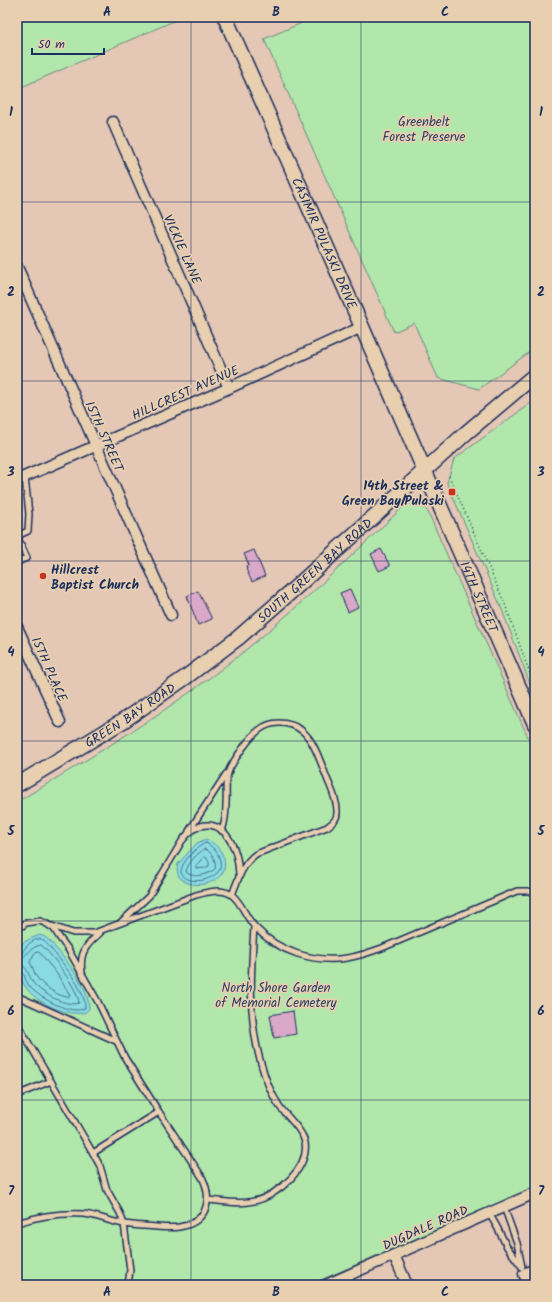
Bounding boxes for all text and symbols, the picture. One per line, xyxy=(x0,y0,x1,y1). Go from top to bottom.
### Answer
text: A xyxy=(103,2,111,23)
text: B xyxy=(272,2,280,23)
text: C xyxy=(441,2,449,23)
scale bar xyxy=(32,30,104,56)
text: 50 m xyxy=(38,35,65,54)
text: 1 xyxy=(9,102,13,123)
text: 1 xyxy=(539,102,543,123)
park label: Greenbelt Forest Preserve xyxy=(383,112,466,148)
street label: CASIMIR PULASKI DRIVE xyxy=(285,174,362,313)
street label: VICKIE LANE xyxy=(157,211,207,288)
text: 2 xyxy=(7,282,15,303)
text: 2 xyxy=(537,282,545,303)
street label: HILLCREST AVENUE xyxy=(129,360,243,426)
street label: 15TH STREET xyxy=(79,398,129,476)
text: 3 xyxy=(6,462,15,483)
text: 3 xyxy=(536,462,545,483)
place label: 14th Street & Green Bay/Pulaski xyxy=(342,476,445,512)
marker: 14th Street & Green Bay/Pulaski xyxy=(447,487,457,497)
street label: SOUTH GREEN BAY ROAD xyxy=(253,513,378,629)
street label: 14TH STREET xyxy=(453,558,503,637)
place label: Hillcrest Baptist Church xyxy=(51,560,139,596)
marker: Hillcrest Baptist Church xyxy=(38,571,48,581)
street label: 15TH PLACE xyxy=(25,634,72,706)
text: 4 xyxy=(7,642,15,663)
text: 4 xyxy=(537,642,545,663)
street label: GREEN BAY ROAD xyxy=(81,678,181,754)
text: 5 xyxy=(7,821,16,842)
text: 5 xyxy=(537,821,546,842)
park label: North Shore Garden of Memorial Cemetery xyxy=(215,978,338,1014)
text: 6 xyxy=(7,1001,15,1022)
text: 6 xyxy=(537,1001,545,1022)
text: 7 xyxy=(8,1181,15,1202)
text: 7 xyxy=(538,1181,545,1202)
street label: DUGDALE ROAD xyxy=(379,1200,472,1257)
text: A xyxy=(103,1282,111,1302)
text: B xyxy=(272,1282,280,1302)
text: C xyxy=(441,1282,449,1302)

